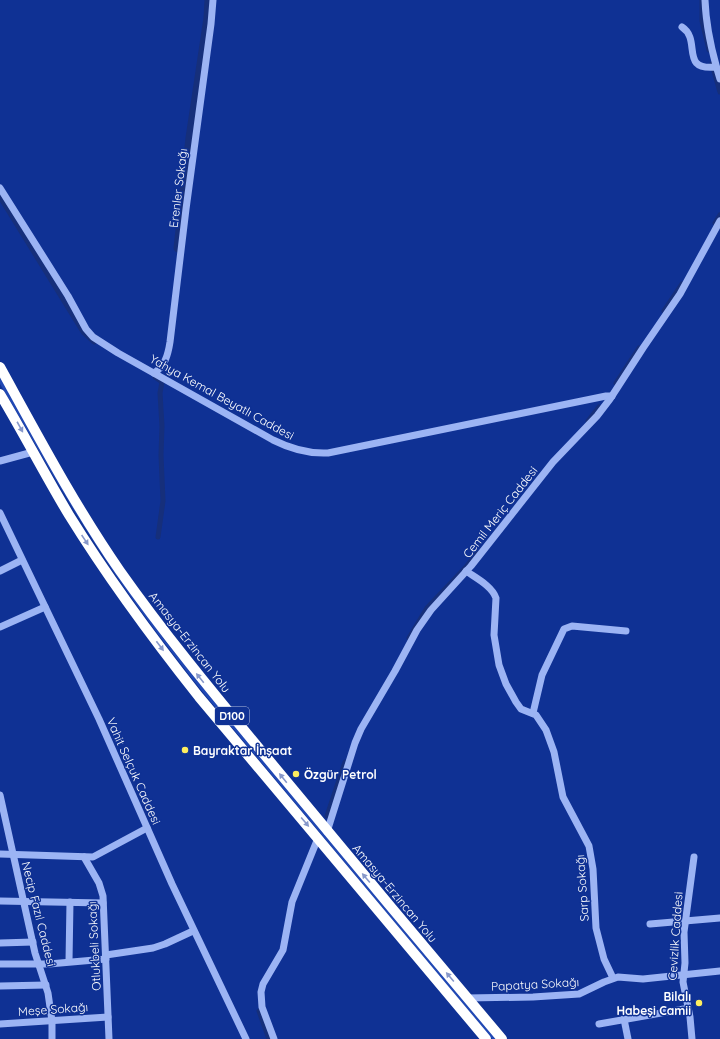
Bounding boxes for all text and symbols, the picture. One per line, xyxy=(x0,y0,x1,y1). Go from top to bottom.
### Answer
street label: Erenler Sokağı xyxy=(166,147,190,229)
street label: Yahya Kemal Beyatlı Caddesi xyxy=(147,351,297,443)
one-way arrow xyxy=(16,422,23,433)
street label: Cemil Meriç Caddesi xyxy=(460,463,540,561)
one-way arrow xyxy=(81,534,89,545)
street label: Amasya-Erzincan Yolu xyxy=(146,589,234,695)
one-way arrow xyxy=(156,641,164,651)
one-way arrow xyxy=(196,672,204,683)
road number: D100 xyxy=(215,707,249,725)
street label: Vahit Selçuk Caddesi xyxy=(104,715,164,827)
place label: Bayraktar İnşaat xyxy=(193,743,292,758)
marker: Bayraktar İnşaat xyxy=(180,745,190,755)
place label: Özgür Petrol xyxy=(304,767,377,782)
marker: Özgür Petrol xyxy=(291,769,301,779)
one-way arrow xyxy=(278,772,287,783)
one-way arrow xyxy=(300,817,309,828)
street label: Amasya-Erzincan Yolu xyxy=(349,841,441,945)
street label: Sarp Sokağı xyxy=(572,854,592,922)
street label: Necip Fazıl Caddesi xyxy=(19,860,59,968)
one-way arrow xyxy=(361,872,370,883)
street label: Cevizlik Caddesi xyxy=(664,891,686,981)
street label: Otlukbeli Sokağı xyxy=(84,901,104,991)
one-way arrow xyxy=(445,972,454,982)
street label: Papatya Sokağı xyxy=(491,974,579,994)
place label: Bilalı Habeşi Camii xyxy=(616,989,691,1018)
marker: Bilalı Habeşi Camii xyxy=(694,998,704,1008)
street label: Meşe Sokağı xyxy=(18,999,88,1019)

